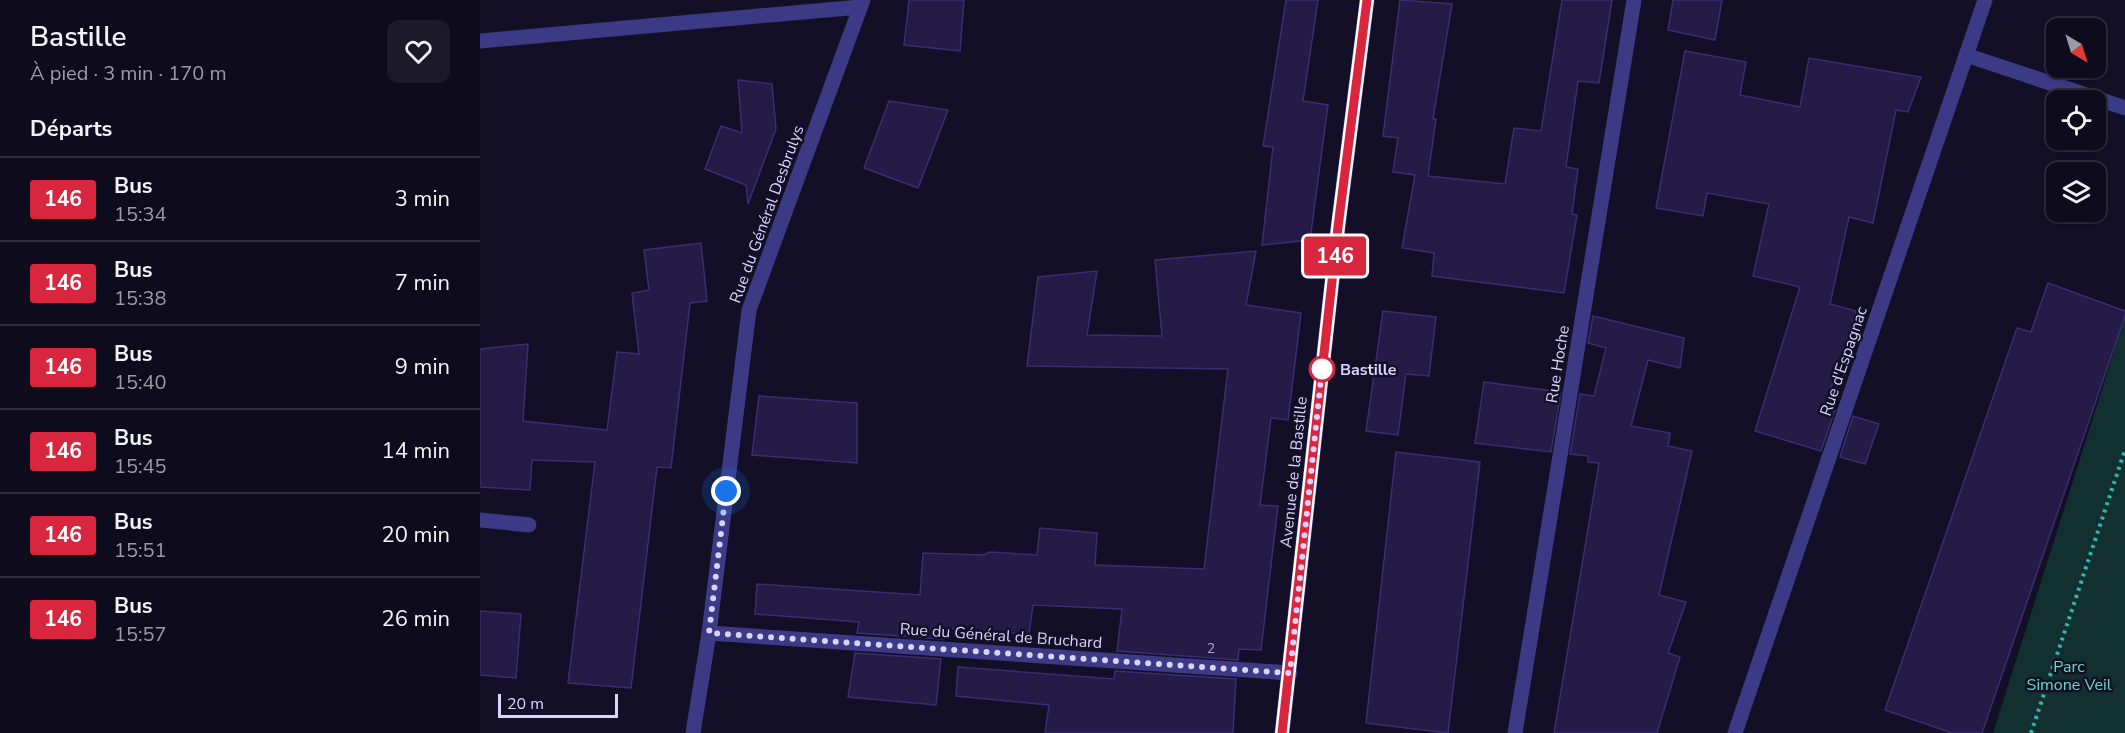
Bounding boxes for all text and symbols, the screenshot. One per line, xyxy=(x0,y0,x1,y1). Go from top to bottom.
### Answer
text: Bastille xyxy=(30,18,127,56)
north arrow xyxy=(2046,18,2106,78)
map controls xyxy=(2046,18,2106,222)
button: heart xyxy=(387,20,450,83)
text: À pied · 3 min · 170 m xyxy=(30,60,227,87)
button: locate xyxy=(2046,90,2106,150)
text: Départs xyxy=(30,114,112,144)
street label: Rue du Général Desbrulys xyxy=(724,122,809,306)
button: layers xyxy=(2046,162,2106,222)
text: Bus xyxy=(114,171,153,201)
text: 3 min xyxy=(395,184,450,214)
text: 146 xyxy=(44,185,82,213)
text: 15:34 xyxy=(114,201,167,228)
line badge: 146 xyxy=(1300,236,1370,276)
text: 146 xyxy=(1316,242,1354,270)
text: Bus xyxy=(114,255,153,285)
text: 7 min xyxy=(395,268,450,298)
text: 146 xyxy=(44,269,82,297)
text: 15:38 xyxy=(114,285,167,312)
street label: Rue d'Espagnac xyxy=(1815,303,1873,419)
street label: Rue Hoche xyxy=(1541,324,1575,405)
text: Bus xyxy=(114,339,153,369)
text: 9 min xyxy=(395,352,450,382)
text: 146 xyxy=(44,353,82,381)
marker: Bastille xyxy=(1309,356,1335,382)
place label: Bastille xyxy=(1340,359,1397,381)
text: 15:40 xyxy=(114,369,167,396)
street label: Avenue de la Bastille xyxy=(1275,395,1313,549)
text: Bus xyxy=(114,423,153,453)
text: 14 min xyxy=(382,436,450,466)
text: 146 xyxy=(44,437,82,465)
text: 15:45 xyxy=(114,453,167,480)
your location xyxy=(711,476,741,506)
text: Bus xyxy=(114,507,153,537)
text: 20 min xyxy=(382,520,450,550)
text: 146 xyxy=(44,521,82,549)
text: 15:51 xyxy=(114,537,167,564)
text: Bus xyxy=(114,591,153,621)
text: 26 min xyxy=(382,604,450,634)
text: 146 xyxy=(44,605,82,633)
street label: Rue du Général de Bruchard xyxy=(899,618,1103,654)
text: 15:57 xyxy=(114,621,167,648)
house number: 2 xyxy=(1207,639,1215,658)
park label: Parc Simone Veil xyxy=(2027,656,2112,696)
scale bar xyxy=(498,691,618,718)
text: 20 m xyxy=(507,693,544,715)

